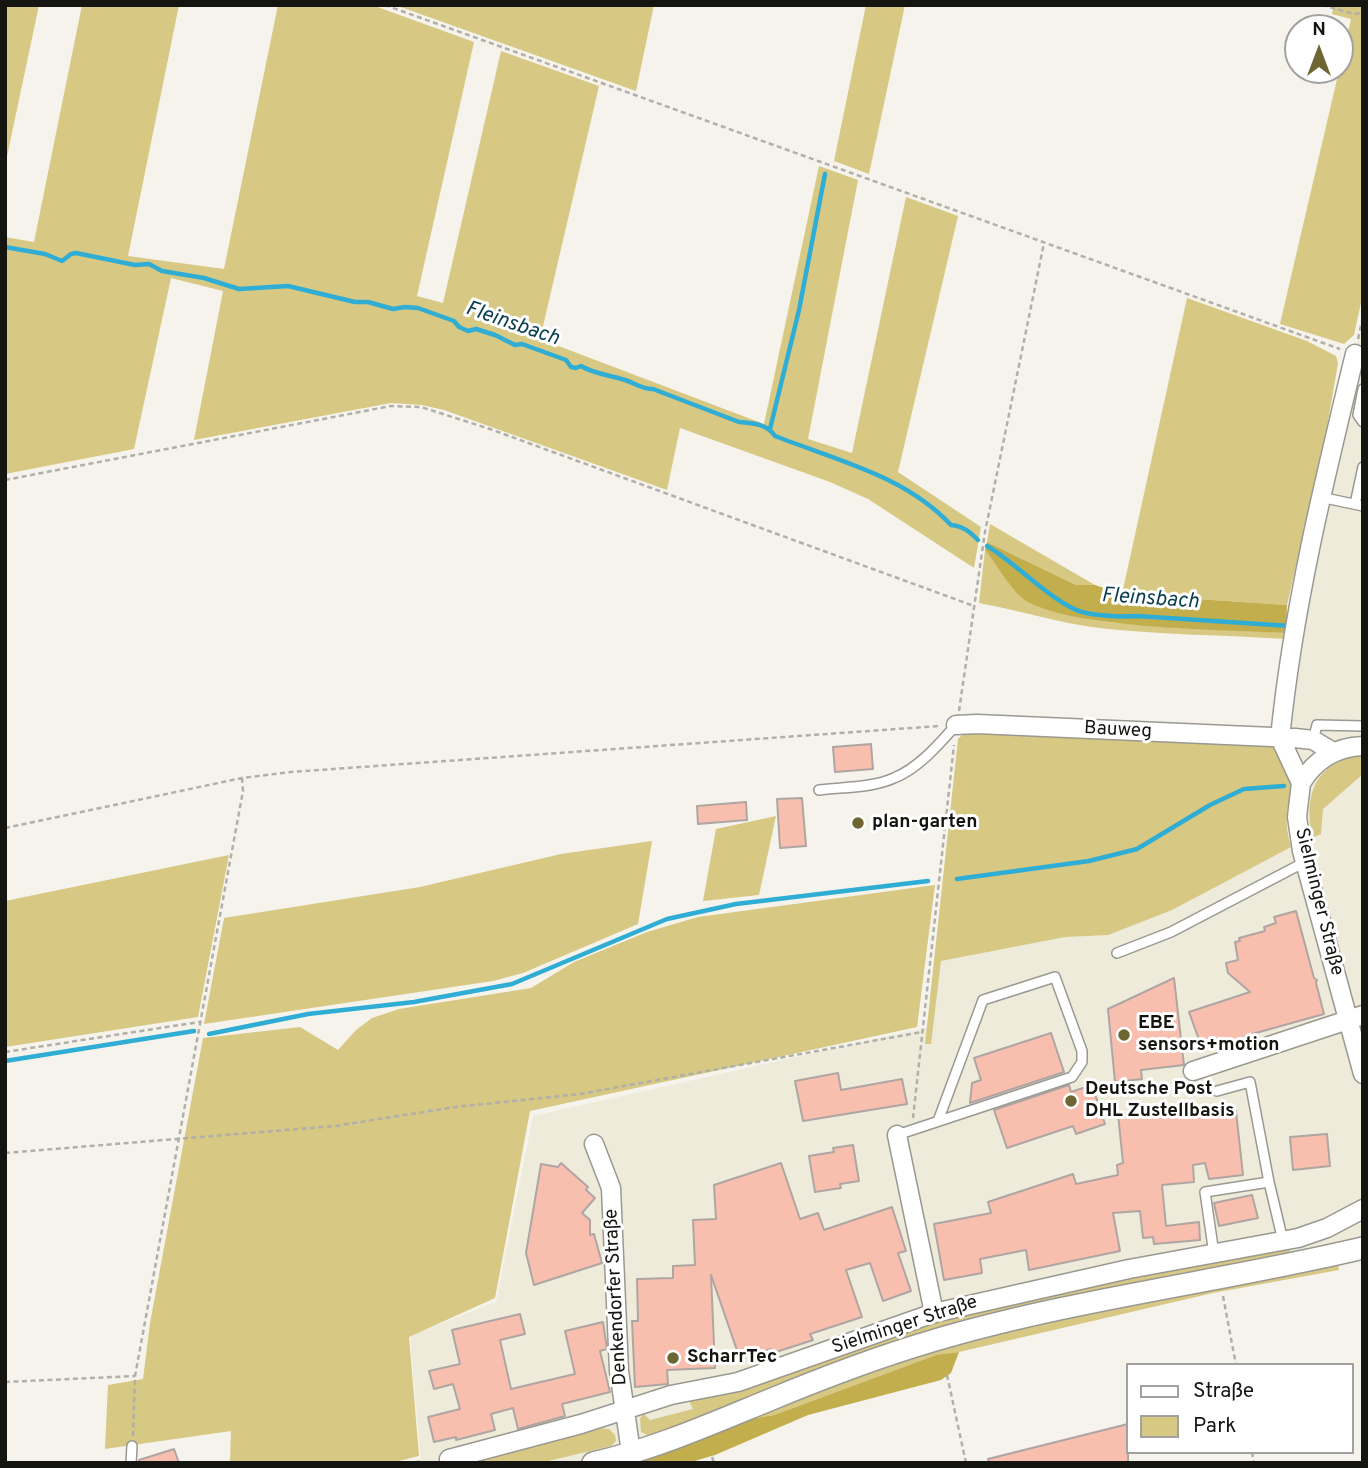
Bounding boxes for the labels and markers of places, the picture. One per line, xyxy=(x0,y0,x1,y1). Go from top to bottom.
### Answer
place label: plan-garten xyxy=(872,812,977,834)
marker: plan-garten xyxy=(850,815,866,831)
place label: EBE sensors+motion xyxy=(1138,1013,1280,1057)
marker: EBE sensors+motion xyxy=(1116,1027,1132,1043)
place label: Deutsche Post DHL Zustellbasis xyxy=(1085,1079,1235,1123)
marker: Deutsche Post DHL Zustellbasis xyxy=(1063,1093,1079,1109)
place label: ScharrTec xyxy=(687,1347,777,1369)
marker: ScharrTec xyxy=(665,1350,681,1366)

